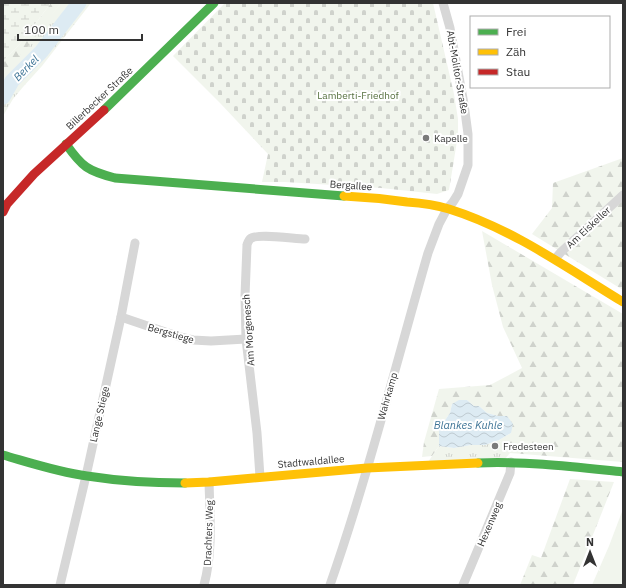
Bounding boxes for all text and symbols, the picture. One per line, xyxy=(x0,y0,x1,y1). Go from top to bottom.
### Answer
scale bar xyxy=(18,16,142,42)
legend xyxy=(470,16,610,88)
text: 100 m xyxy=(24,22,59,37)
text: Frei xyxy=(506,24,526,39)
street label: Abt-Molitor-Straße xyxy=(444,29,471,116)
text: Zäh xyxy=(506,44,526,59)
water label: Berkel xyxy=(10,52,42,84)
street label: Billerbecker Straße xyxy=(63,64,136,133)
text: Stau xyxy=(506,64,530,79)
park label: Lamberti-Friedhof xyxy=(317,89,399,102)
place label: Kapelle xyxy=(434,132,468,145)
marker: Kapelle xyxy=(421,133,431,143)
street label: Bergallee xyxy=(329,178,373,193)
street label: Am Eiskeller xyxy=(563,203,613,251)
street label: Am Morgenesch xyxy=(239,294,257,366)
street label: Bergstiege xyxy=(146,321,196,346)
street label: Wahrkamp xyxy=(375,371,400,421)
street label: Lange Stiege xyxy=(87,384,112,443)
water label: Blankes Kuhle xyxy=(434,418,503,432)
place label: Fredesteen xyxy=(503,440,554,453)
marker: Fredesteen xyxy=(490,441,500,451)
street label: Stadtwaldallee xyxy=(277,452,346,471)
street label: Drachters Weg xyxy=(201,499,216,566)
street label: Hexenweg xyxy=(474,499,505,548)
north arrow xyxy=(570,532,610,572)
text: N xyxy=(586,535,594,549)

